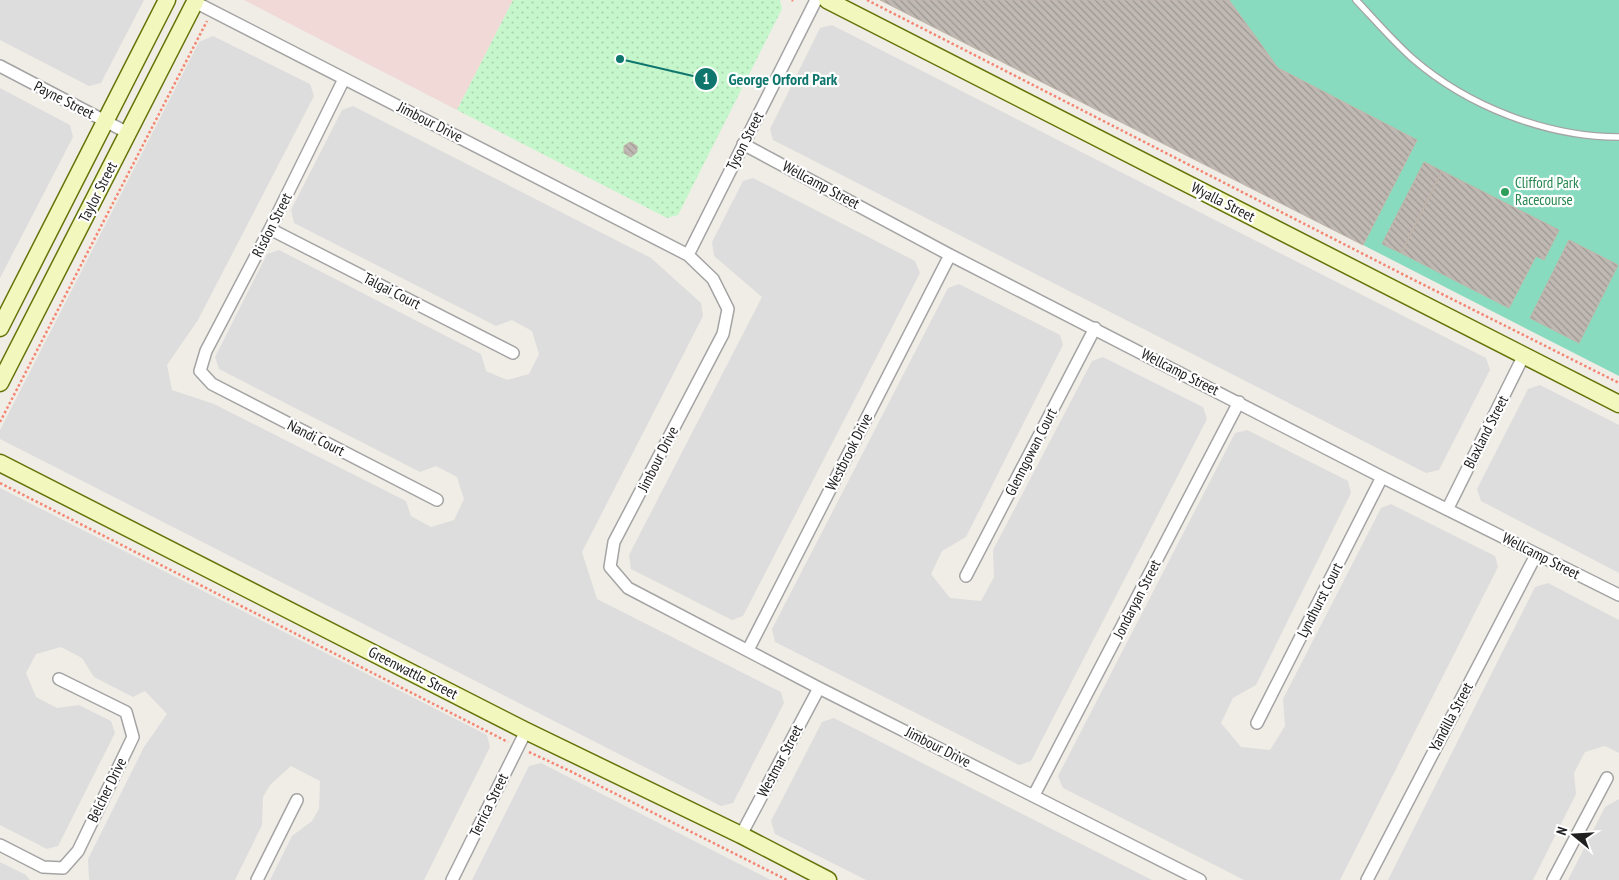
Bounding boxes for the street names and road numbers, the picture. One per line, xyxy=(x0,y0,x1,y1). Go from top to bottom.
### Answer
street label: Payne Street xyxy=(31,76,98,123)
street label: Jimbour Drive xyxy=(394,97,466,146)
street label: Tyson Street xyxy=(722,108,767,173)
street label: Wellcamp Street xyxy=(779,156,863,213)
street label: Taylor Street xyxy=(74,158,121,225)
street label: Wyalla Street xyxy=(1188,177,1258,226)
street label: Risdon Street xyxy=(247,190,296,260)
street label: Talgai Court xyxy=(360,268,424,313)
street label: Wellcamp Street xyxy=(1138,344,1222,399)
street label: Blaxland Street xyxy=(1459,392,1512,472)
street label: Glenngowan Court xyxy=(1000,405,1061,499)
street label: Westbrook Drive xyxy=(821,410,876,494)
street label: Nandi Court xyxy=(284,415,348,460)
street label: Jimbour Drive xyxy=(633,423,682,495)
street label: Wellcamp Street xyxy=(1499,528,1583,583)
street label: Jondaryan Street xyxy=(1108,556,1164,642)
street label: Lyndhurst Court xyxy=(1293,559,1347,640)
street label: Greenwattle Street xyxy=(366,642,461,703)
street label: Yandilla Street xyxy=(1424,679,1477,755)
street label: Westmar Street xyxy=(753,721,807,800)
street label: Jimbour Drive xyxy=(902,722,974,771)
street label: Belcher Drive xyxy=(83,754,130,825)
street label: Terrica Street xyxy=(465,770,512,840)

